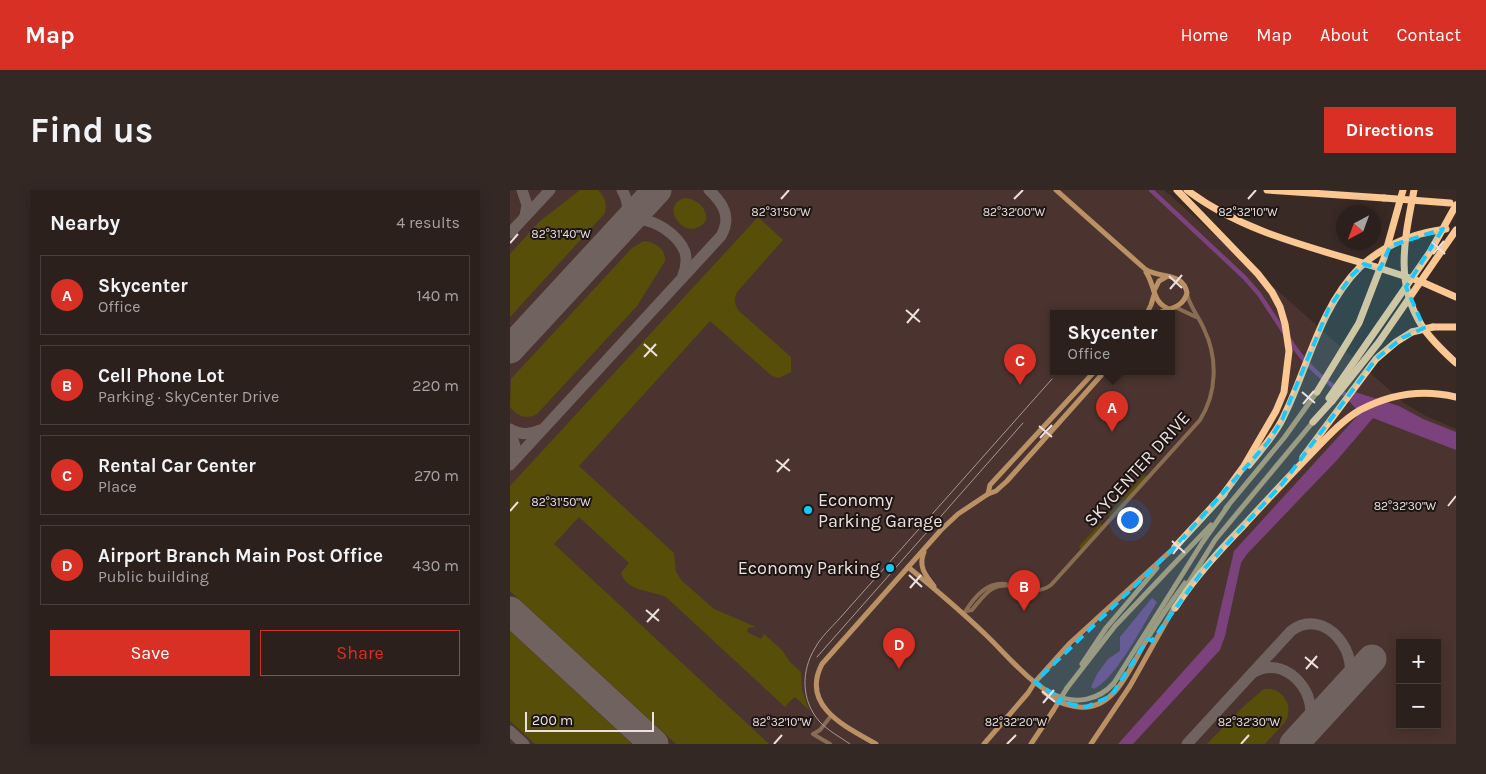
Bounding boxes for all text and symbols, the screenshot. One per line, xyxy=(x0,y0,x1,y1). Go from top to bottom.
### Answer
text: Map xyxy=(25,21,75,49)
text: Home xyxy=(1180,24,1228,46)
text: Map xyxy=(1256,24,1292,46)
text: About xyxy=(1320,24,1369,46)
text: Contact xyxy=(1397,24,1461,46)
button: Directions xyxy=(1324,107,1456,153)
text: Find us xyxy=(30,110,153,151)
text: 82°31'50"W xyxy=(751,205,811,219)
text: 82°32'00"W xyxy=(983,205,1046,219)
text: 82°32'10"W xyxy=(1218,205,1278,219)
north arrow xyxy=(1336,205,1381,250)
text: Nearby xyxy=(50,211,120,235)
text: 4 results xyxy=(396,213,460,232)
text: 82°31'40"W xyxy=(531,227,591,241)
text: Skycenter xyxy=(98,275,188,297)
text: A xyxy=(62,286,72,305)
text: 140 m xyxy=(417,286,459,305)
text: Office xyxy=(98,297,141,316)
popup xyxy=(1050,310,1175,375)
text: Skycenter xyxy=(1068,322,1157,344)
pin: C xyxy=(1004,344,1036,385)
text: Office xyxy=(1068,344,1110,363)
text: Cell Phone Lot xyxy=(98,365,224,387)
text: B xyxy=(62,376,72,395)
text: 220 m xyxy=(412,376,459,395)
text: Parking · SkyCenter Drive xyxy=(98,387,279,406)
pin: A xyxy=(1096,391,1128,432)
street label: SKYCENTER DRIVE xyxy=(1079,407,1195,531)
text: Rental Car Center xyxy=(98,455,256,477)
text: C xyxy=(62,466,72,485)
text: 270 m xyxy=(414,466,459,485)
text: Place xyxy=(98,477,137,496)
place label: Economy Parking Garage xyxy=(818,489,943,532)
text: 82°31'50"W xyxy=(531,495,591,509)
text: 82°32'30"W xyxy=(1374,499,1437,513)
marker: Economy Parking Garage xyxy=(802,504,814,516)
your location xyxy=(1117,507,1143,533)
text: Airport Branch Main Post Office xyxy=(98,545,383,567)
text: D xyxy=(62,556,72,575)
text: 430 m xyxy=(412,556,459,575)
place label: Economy Parking xyxy=(738,557,880,579)
marker: Economy Parking xyxy=(884,562,896,574)
text: Public building xyxy=(98,567,209,586)
pin: B xyxy=(1008,570,1040,611)
pin: D xyxy=(883,628,915,669)
button: Save xyxy=(50,630,250,676)
button: Share xyxy=(260,630,460,676)
map controls xyxy=(1396,639,1441,729)
button: + xyxy=(1396,639,1441,684)
button: − xyxy=(1396,684,1441,729)
scale bar xyxy=(525,709,654,732)
text: 200 m xyxy=(532,712,573,729)
text: 82°32'10"W xyxy=(752,715,812,729)
text: 82°32'20"W xyxy=(985,715,1048,729)
text: 82°32'30"W xyxy=(1218,715,1281,729)

